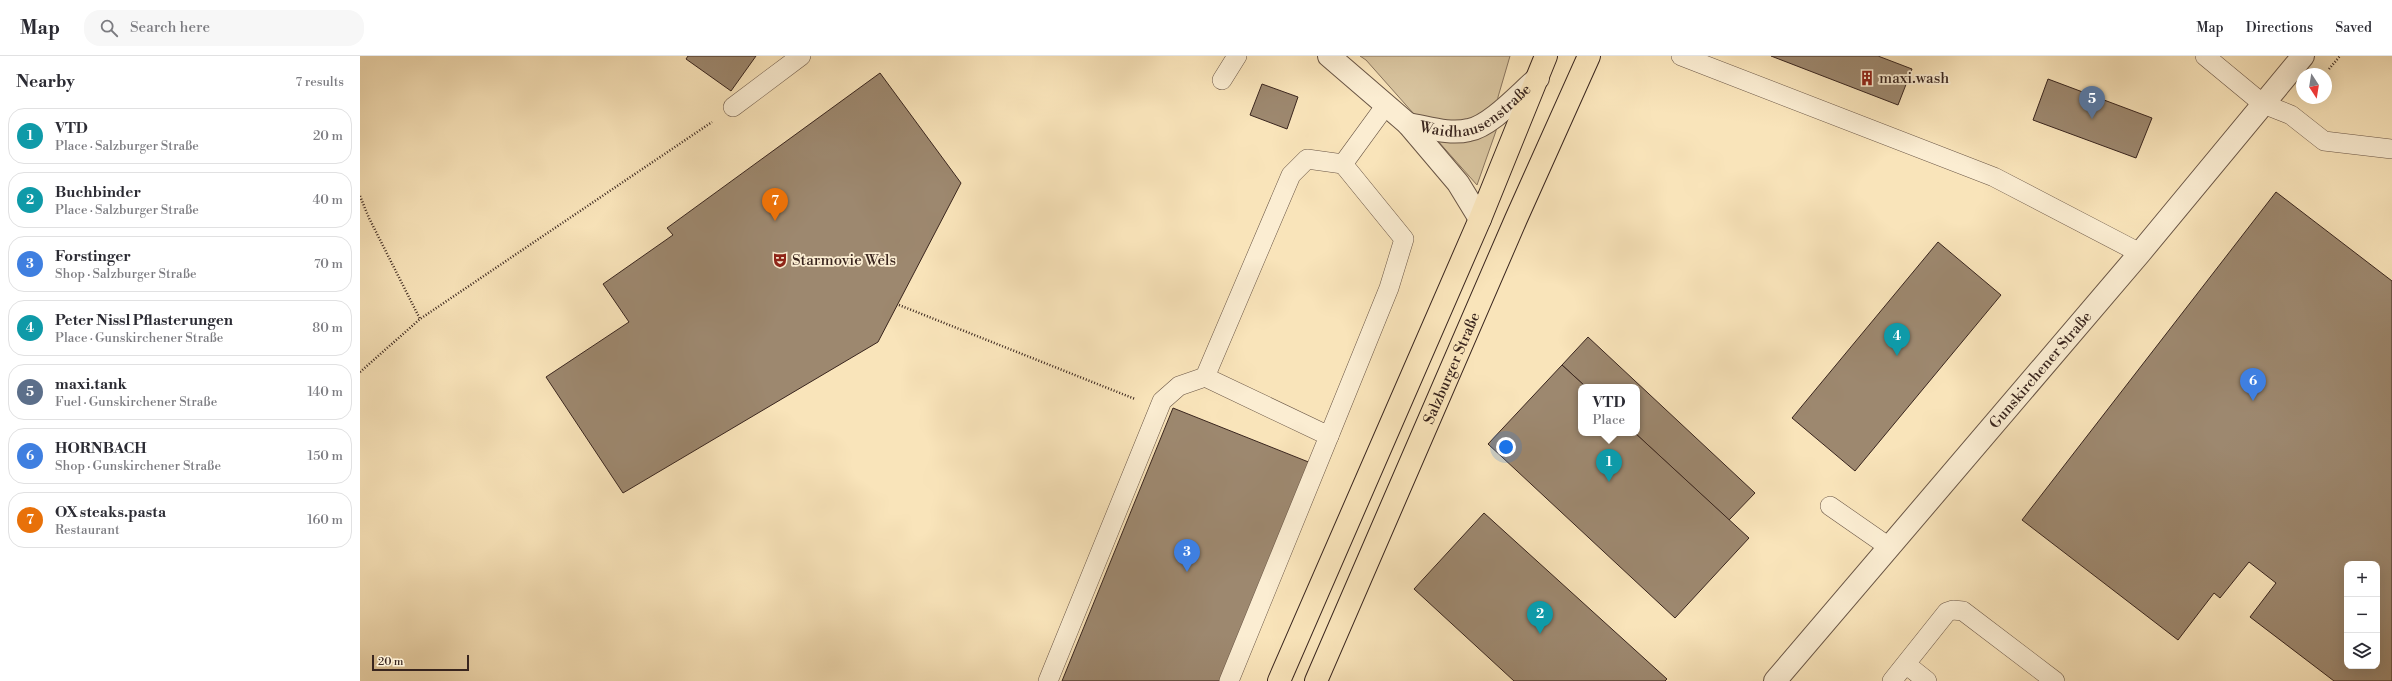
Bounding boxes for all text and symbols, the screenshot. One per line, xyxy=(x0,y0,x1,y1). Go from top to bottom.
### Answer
search box xyxy=(84,10,364,46)
text: Map xyxy=(20,16,60,40)
icon: search xyxy=(98,17,120,39)
text: Search here xyxy=(130,18,210,37)
text: Map xyxy=(2196,19,2224,37)
text: Directions xyxy=(2246,19,2313,37)
text: Saved xyxy=(2335,19,2372,37)
north arrow xyxy=(2296,68,2332,104)
building icon: maxi.wash xyxy=(1858,69,1876,87)
place label: maxi.wash xyxy=(1879,69,1949,88)
text: Nearby xyxy=(16,71,75,93)
text: 7 results xyxy=(295,74,344,90)
street label: Waidhausenstraße xyxy=(1417,80,1535,141)
pin: 5 xyxy=(2079,86,2105,119)
text: VTD xyxy=(55,119,88,138)
text: 1 xyxy=(27,128,33,144)
text: 20 m xyxy=(313,128,343,144)
text: Place · Salzburger Straße xyxy=(55,138,199,154)
text: Buchbinder xyxy=(55,183,141,202)
pin: 7 xyxy=(762,188,788,221)
text: 2 xyxy=(26,192,34,208)
text: 40 m xyxy=(313,192,343,208)
text: Place · Salzburger Straße xyxy=(55,202,199,218)
text: Forstinger xyxy=(55,247,131,266)
theatre icon: Starmovie Wels xyxy=(771,251,789,269)
place label: Starmovie Wels xyxy=(792,251,896,270)
text: 3 xyxy=(26,256,34,272)
text: 70 m xyxy=(314,256,343,272)
text: Shop · Salzburger Straße xyxy=(55,266,197,282)
street label: Gunskirchener Straße xyxy=(1985,307,2096,432)
street label: Salzburger Straße xyxy=(1419,309,1484,427)
text: Peter Nissl Pflasterungen xyxy=(55,311,233,330)
text: 4 xyxy=(26,320,34,336)
text: 80 m xyxy=(312,320,343,336)
pin: 4 xyxy=(1884,323,1910,356)
text: Place · Gunskirchener Straße xyxy=(55,330,223,346)
pin: 6 xyxy=(2240,368,2266,401)
text: maxi.tank xyxy=(55,375,127,394)
text: 5 xyxy=(26,384,34,400)
text: 140 m xyxy=(307,384,343,400)
popup xyxy=(1578,384,1640,436)
text: VTD xyxy=(1593,393,1625,412)
text: Fuel · Gunskirchener Straße xyxy=(55,394,217,410)
text: Place xyxy=(1593,412,1625,428)
your location xyxy=(1496,437,1516,457)
text: HORNBACH xyxy=(55,439,147,458)
text: 6 xyxy=(26,448,34,464)
text: 150 m xyxy=(308,448,343,464)
pin: 1 xyxy=(1596,449,1622,482)
text: Shop · Gunskirchener Straße xyxy=(55,458,221,474)
text: OX steaks.pasta xyxy=(55,503,166,522)
text: 7 xyxy=(26,512,34,528)
text: 160 m xyxy=(307,512,343,528)
text: Restaurant xyxy=(55,522,120,538)
pin: 3 xyxy=(1174,539,1200,572)
map controls xyxy=(2344,561,2380,669)
button: + xyxy=(2344,561,2380,597)
button: − xyxy=(2344,597,2380,633)
pin: 2 xyxy=(1527,601,1553,634)
button: layers xyxy=(2344,633,2380,669)
scale bar xyxy=(372,653,469,672)
text: 20 m xyxy=(378,655,403,669)

